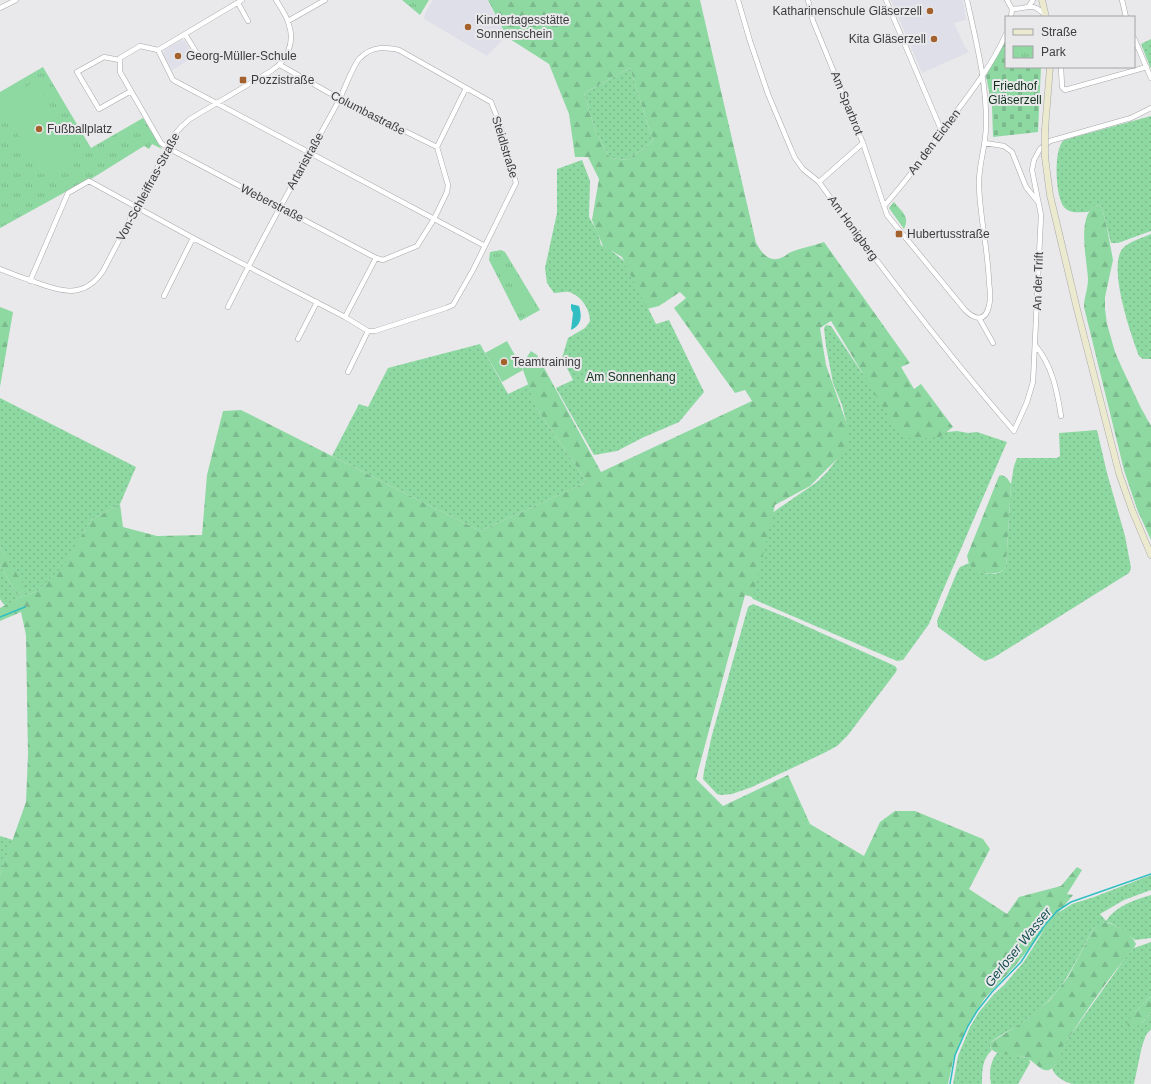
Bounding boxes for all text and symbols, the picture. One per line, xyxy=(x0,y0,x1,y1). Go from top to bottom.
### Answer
place label: Katharinenschule Gläserzell xyxy=(773,4,922,18)
marker: Katharinenschule Gläserzell xyxy=(925,6,935,16)
place label: Kindertagesstätte Sonnenschein xyxy=(476,13,570,41)
legend xyxy=(1005,16,1135,68)
marker: Kindertagesstätte Sonnenschein xyxy=(463,22,473,32)
text: Straße xyxy=(1041,25,1077,39)
place label: Kita Gläserzell xyxy=(849,32,926,46)
marker: Kita Gläserzell xyxy=(929,34,939,44)
text: Park xyxy=(1041,45,1067,59)
place label: Georg-Müller-Schule xyxy=(186,49,297,63)
marker: Georg-Müller-Schule xyxy=(173,51,183,61)
street label: Am Sparbrot xyxy=(828,69,866,137)
place label: Pozzistraße xyxy=(251,73,315,87)
marker: Pozzistraße xyxy=(238,75,248,85)
park label: Friedhof Gläserzell xyxy=(988,79,1042,107)
street label: Columbastraße xyxy=(328,88,408,138)
street label: An den Eichen xyxy=(905,107,963,177)
street label: Steidlstraße xyxy=(489,114,521,180)
place label: Fußballplatz xyxy=(47,122,112,136)
marker: Fußballplatz xyxy=(34,124,44,134)
street label: Von-Schleiffras-Straße xyxy=(114,130,183,243)
street label: Artaristraße xyxy=(284,130,326,192)
street label: Weberstraße xyxy=(238,181,306,225)
street label: Am Honigberg xyxy=(825,193,881,263)
place label: Hubertusstraße xyxy=(907,227,990,241)
marker: Hubertusstraße xyxy=(894,229,904,239)
street label: An der Trift xyxy=(1030,251,1046,311)
place label: Teamtraining xyxy=(512,355,581,369)
marker: Teamtraining xyxy=(499,357,509,367)
park label: Am Sonnenhang xyxy=(586,370,676,384)
water label: Gerloser Wasser xyxy=(982,904,1055,990)

